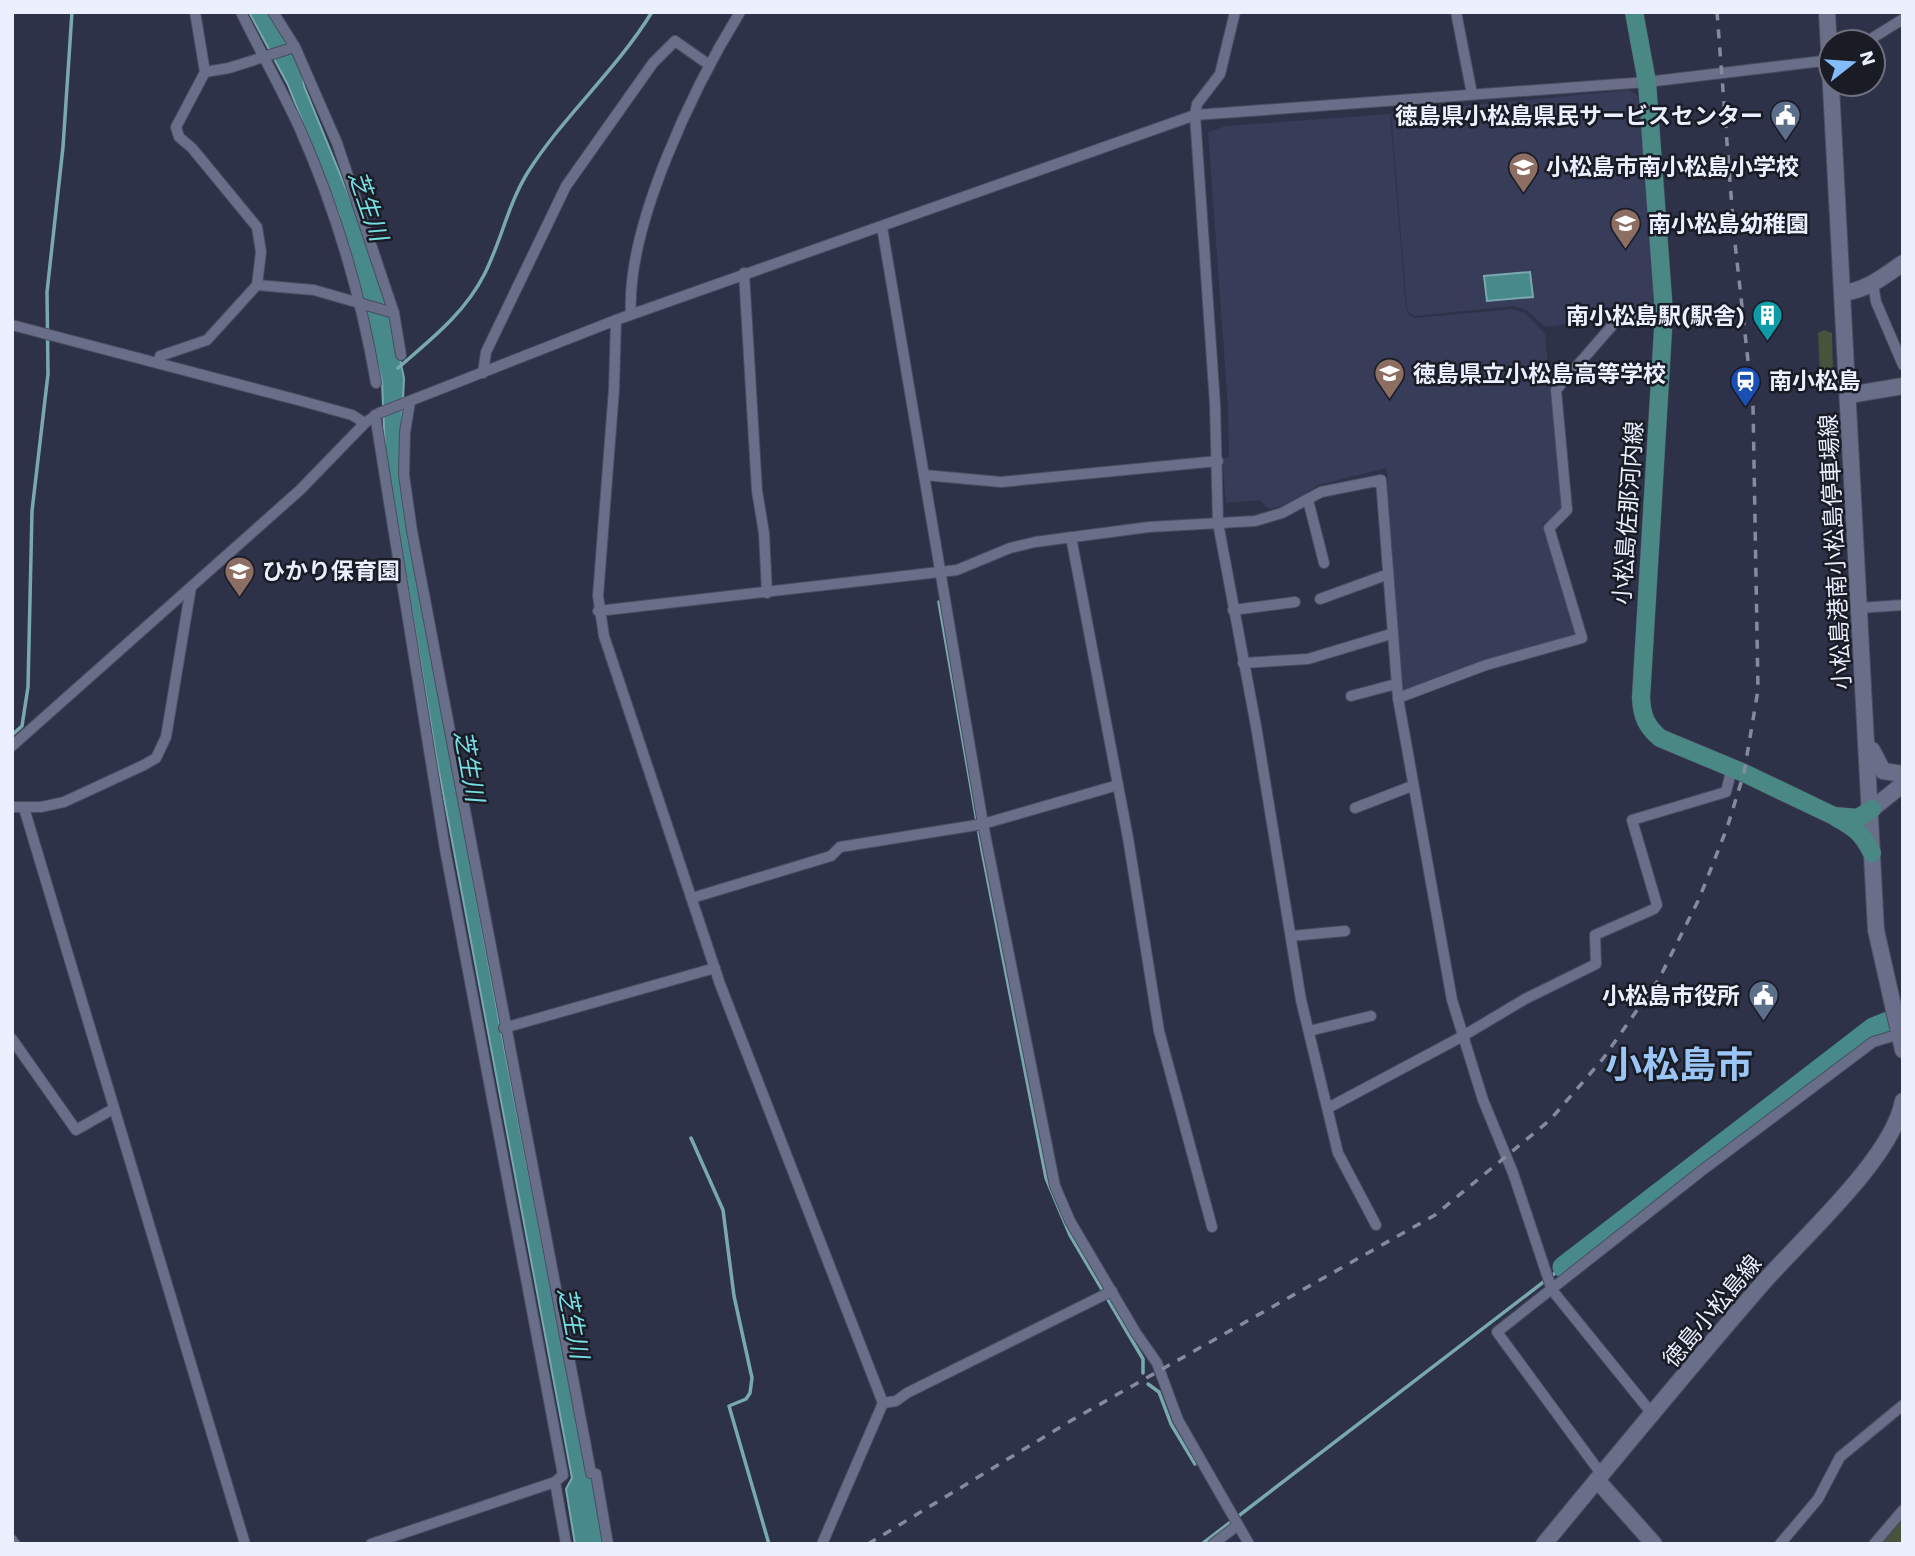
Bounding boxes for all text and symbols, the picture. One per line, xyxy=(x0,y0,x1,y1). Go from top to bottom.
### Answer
north arrow xyxy=(1817,28,1887,98)
text: N xyxy=(1855,48,1881,68)
public building icon: 徳島県小松島県民サービスセンター xyxy=(1769,99,1803,143)
place label: 徳島県小松島県民サービスセンター xyxy=(1395,103,1763,130)
school or university icon: 小松島市南小松島小学校 xyxy=(1506,150,1540,194)
place label: 小松島市南小松島小学校 xyxy=(1546,154,1799,181)
water label: 芝生川 xyxy=(343,167,394,247)
school or university icon: 南小松島幼稚園 xyxy=(1608,207,1642,251)
place label: 南小松島幼稚園 xyxy=(1648,211,1809,238)
building icon: 南小松島駅(駅舎) xyxy=(1751,299,1785,343)
place label: 南小松島駅(駅舎) xyxy=(1566,303,1745,330)
school or university icon: 徳島県立小松島高等学校 xyxy=(1373,357,1407,401)
place label: 徳島県立小松島高等学校 xyxy=(1413,361,1666,388)
station icon: 南小松島 xyxy=(1729,364,1763,408)
place label: 南小松島 xyxy=(1769,368,1861,395)
street label: 小松島港南小松島停車場線 xyxy=(1815,413,1856,690)
street label: 小松島佐那河内線 xyxy=(1609,420,1648,606)
school or university icon: ひかり保育園 xyxy=(222,554,256,598)
place label: ひかり保育園 xyxy=(262,558,400,585)
water label: 芝生川 xyxy=(449,728,490,807)
public building icon: 小松島市役所 xyxy=(1746,979,1780,1023)
place label: 小松島市役所 xyxy=(1602,983,1740,1010)
district label: 小松島市 xyxy=(1605,1044,1753,1087)
street label: 徳島小松島線 xyxy=(1658,1250,1767,1373)
water label: 芝生川 xyxy=(552,1285,594,1364)

